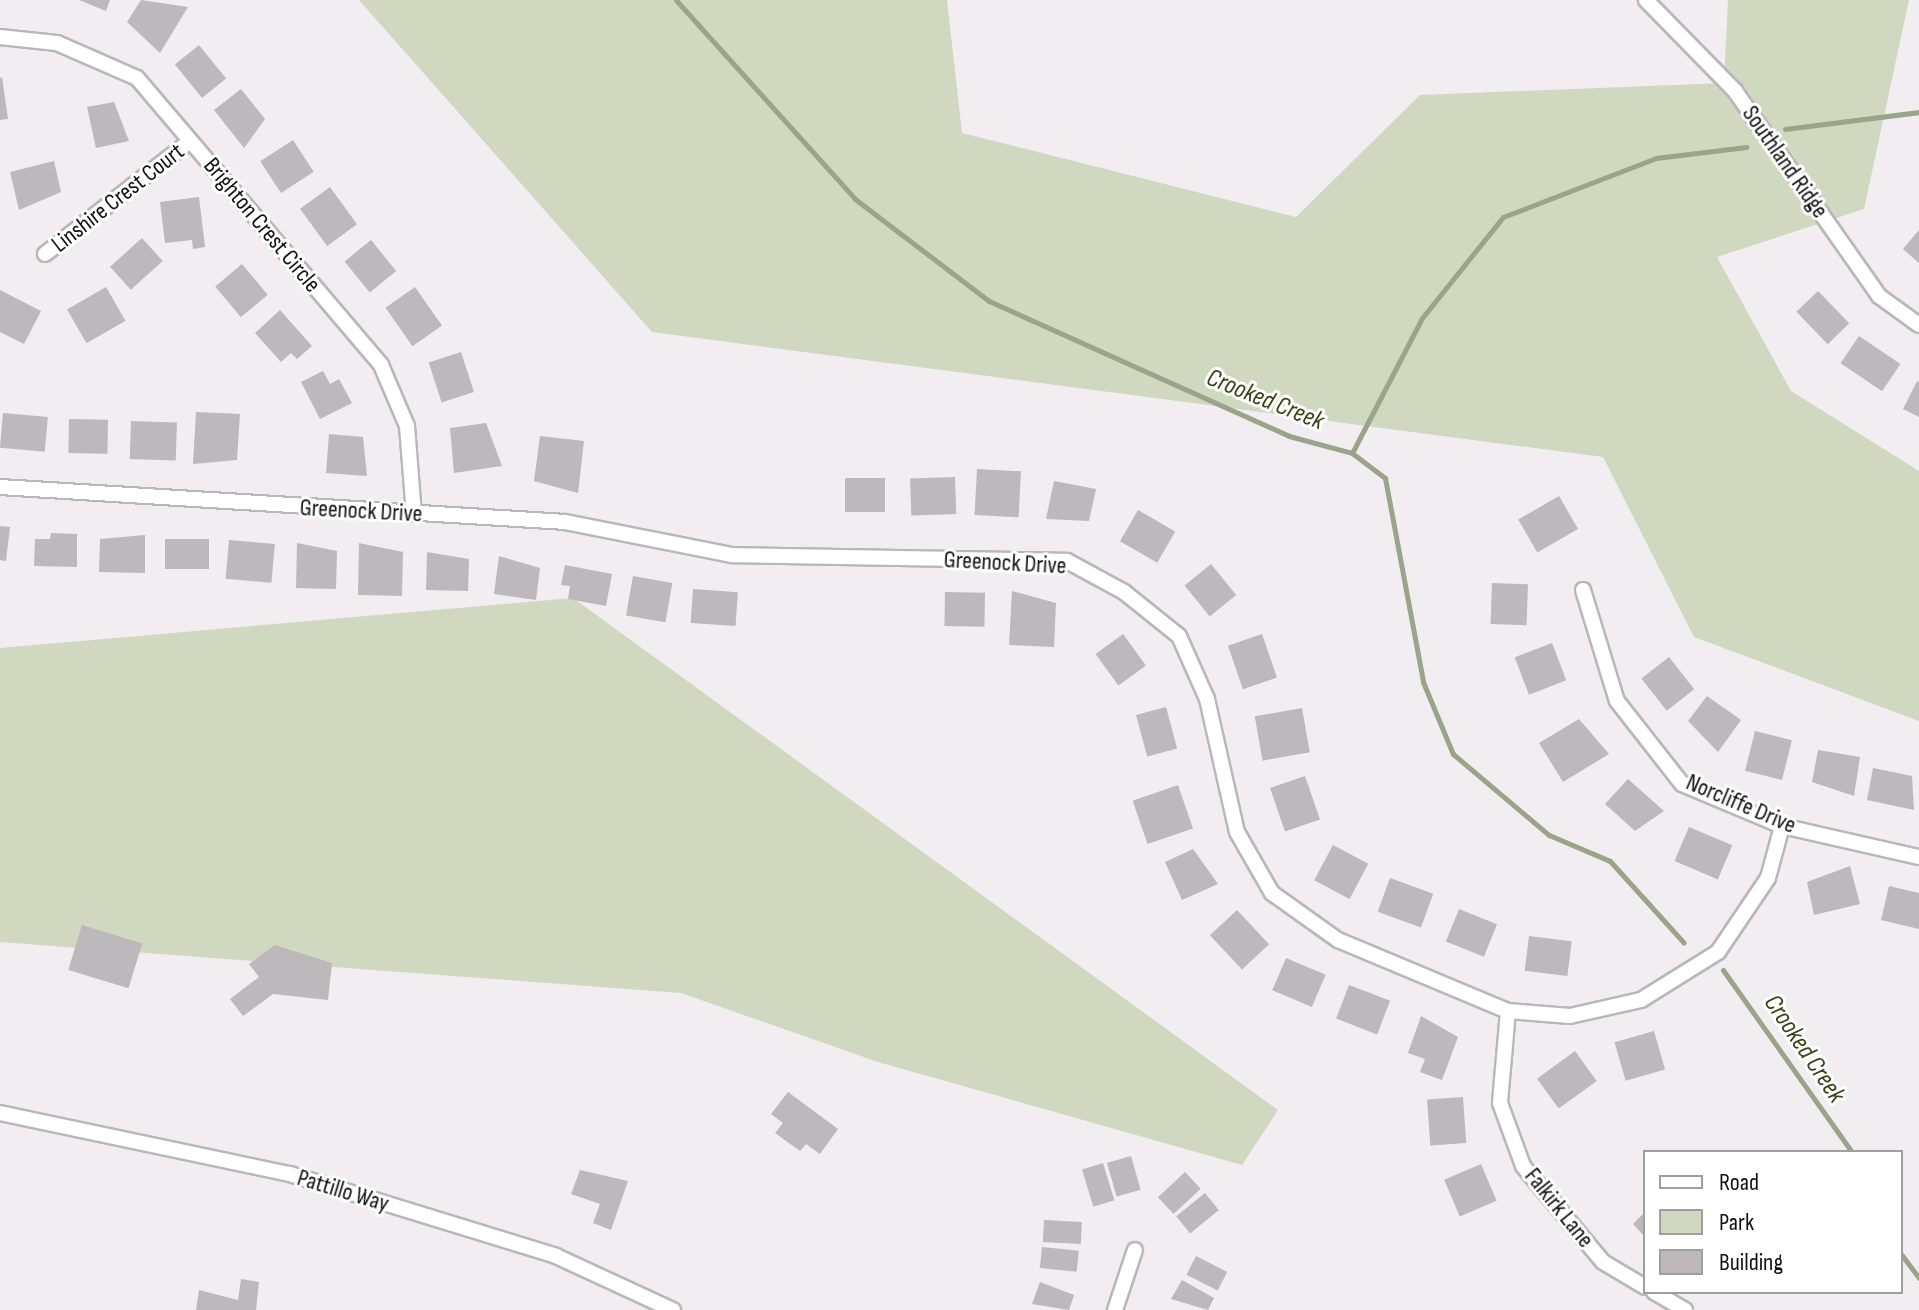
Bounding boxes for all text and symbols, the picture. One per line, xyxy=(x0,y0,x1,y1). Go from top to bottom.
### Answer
street label: Southland Ridge xyxy=(1736,100,1834,224)
street label: Linshire Crest Court xyxy=(46,137,190,259)
street label: Brighton Crest Circle xyxy=(197,152,327,298)
water label: Crooked Creek xyxy=(1202,362,1328,438)
street label: Greenock Drive xyxy=(299,493,423,529)
street label: Greenock Drive xyxy=(943,545,1067,581)
street label: Norcliffe Drive xyxy=(1682,768,1800,840)
water label: Crooked Creek xyxy=(1757,989,1851,1109)
legend xyxy=(1643,1150,1903,1294)
street label: Falkirk Lane xyxy=(1518,1162,1600,1254)
street label: Pattillo Way xyxy=(294,1163,392,1219)
text: Road xyxy=(1719,1168,1759,1197)
text: Park xyxy=(1719,1208,1754,1237)
text: Building xyxy=(1719,1248,1783,1277)

